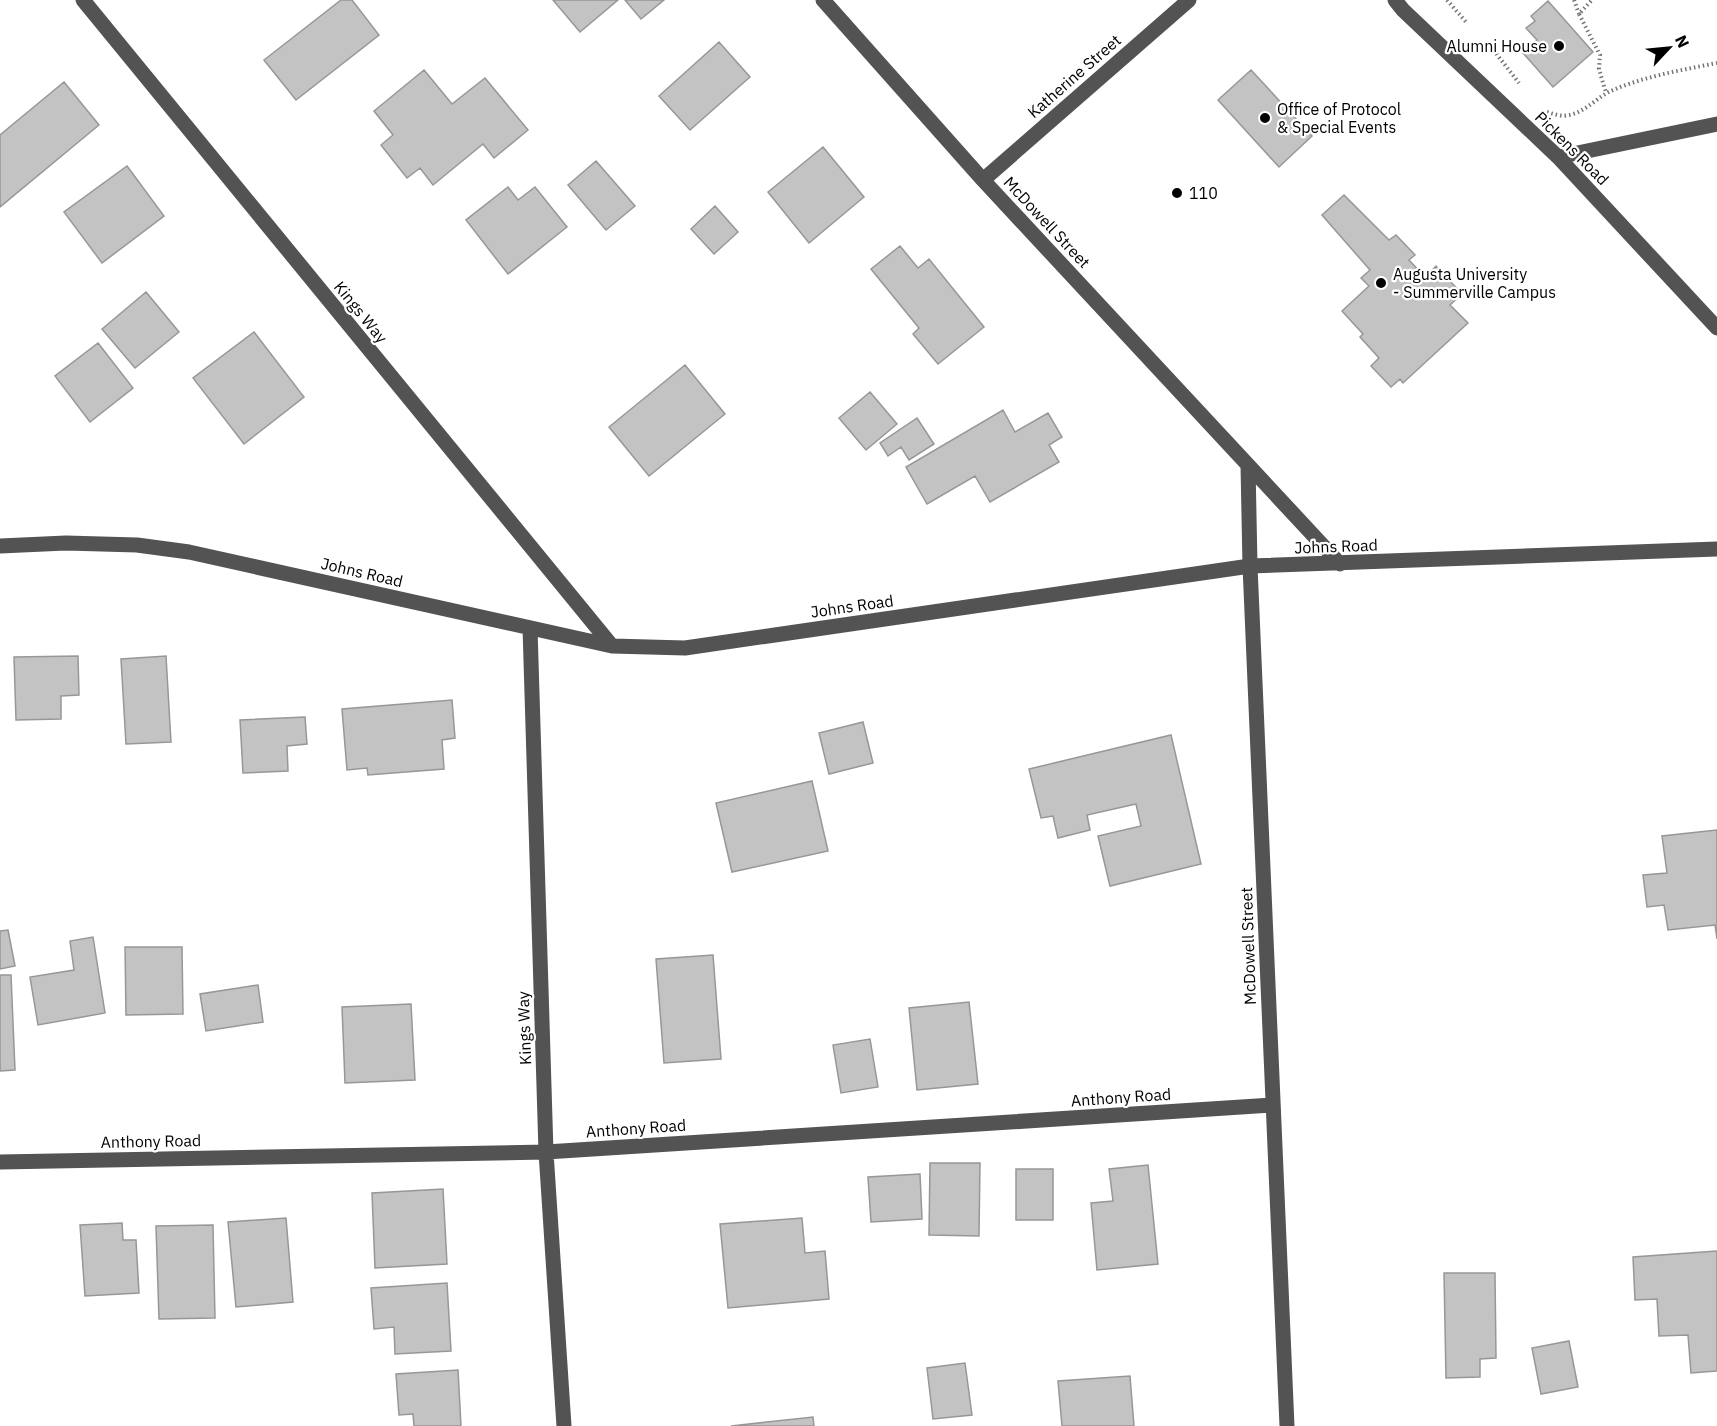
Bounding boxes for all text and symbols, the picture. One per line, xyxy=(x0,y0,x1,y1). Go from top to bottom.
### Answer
north arrow xyxy=(1639,18,1699,78)
street label: Katherine Street xyxy=(1023,30,1125,122)
text: N xyxy=(1671,32,1694,51)
place label: Alumni House xyxy=(1447,36,1547,56)
marker: Alumni House xyxy=(1552,39,1566,53)
place label: Office of Protocol & Special Events xyxy=(1277,99,1401,137)
street label: Pickens Road xyxy=(1531,107,1613,189)
marker: Office of Protocol & Special Events xyxy=(1258,111,1272,125)
street label: McDowell Street xyxy=(999,172,1095,272)
place label: 110 xyxy=(1189,183,1218,203)
marker: 110 xyxy=(1170,186,1184,200)
place label: Augusta University - Summerville Campus xyxy=(1393,264,1556,302)
marker: Augusta University - Summerville Campus xyxy=(1374,276,1388,290)
street label: Kings Way xyxy=(330,277,392,347)
street label: Johns Road xyxy=(1294,535,1378,557)
street label: Johns Road xyxy=(319,553,405,591)
street label: Johns Road xyxy=(809,590,895,622)
street label: McDowell Street xyxy=(1236,887,1260,1005)
street label: Kings Way xyxy=(513,991,535,1065)
street label: Anthony Road xyxy=(1070,1084,1172,1110)
street label: Anthony Road xyxy=(585,1115,687,1141)
street label: Anthony Road xyxy=(101,1130,201,1152)

